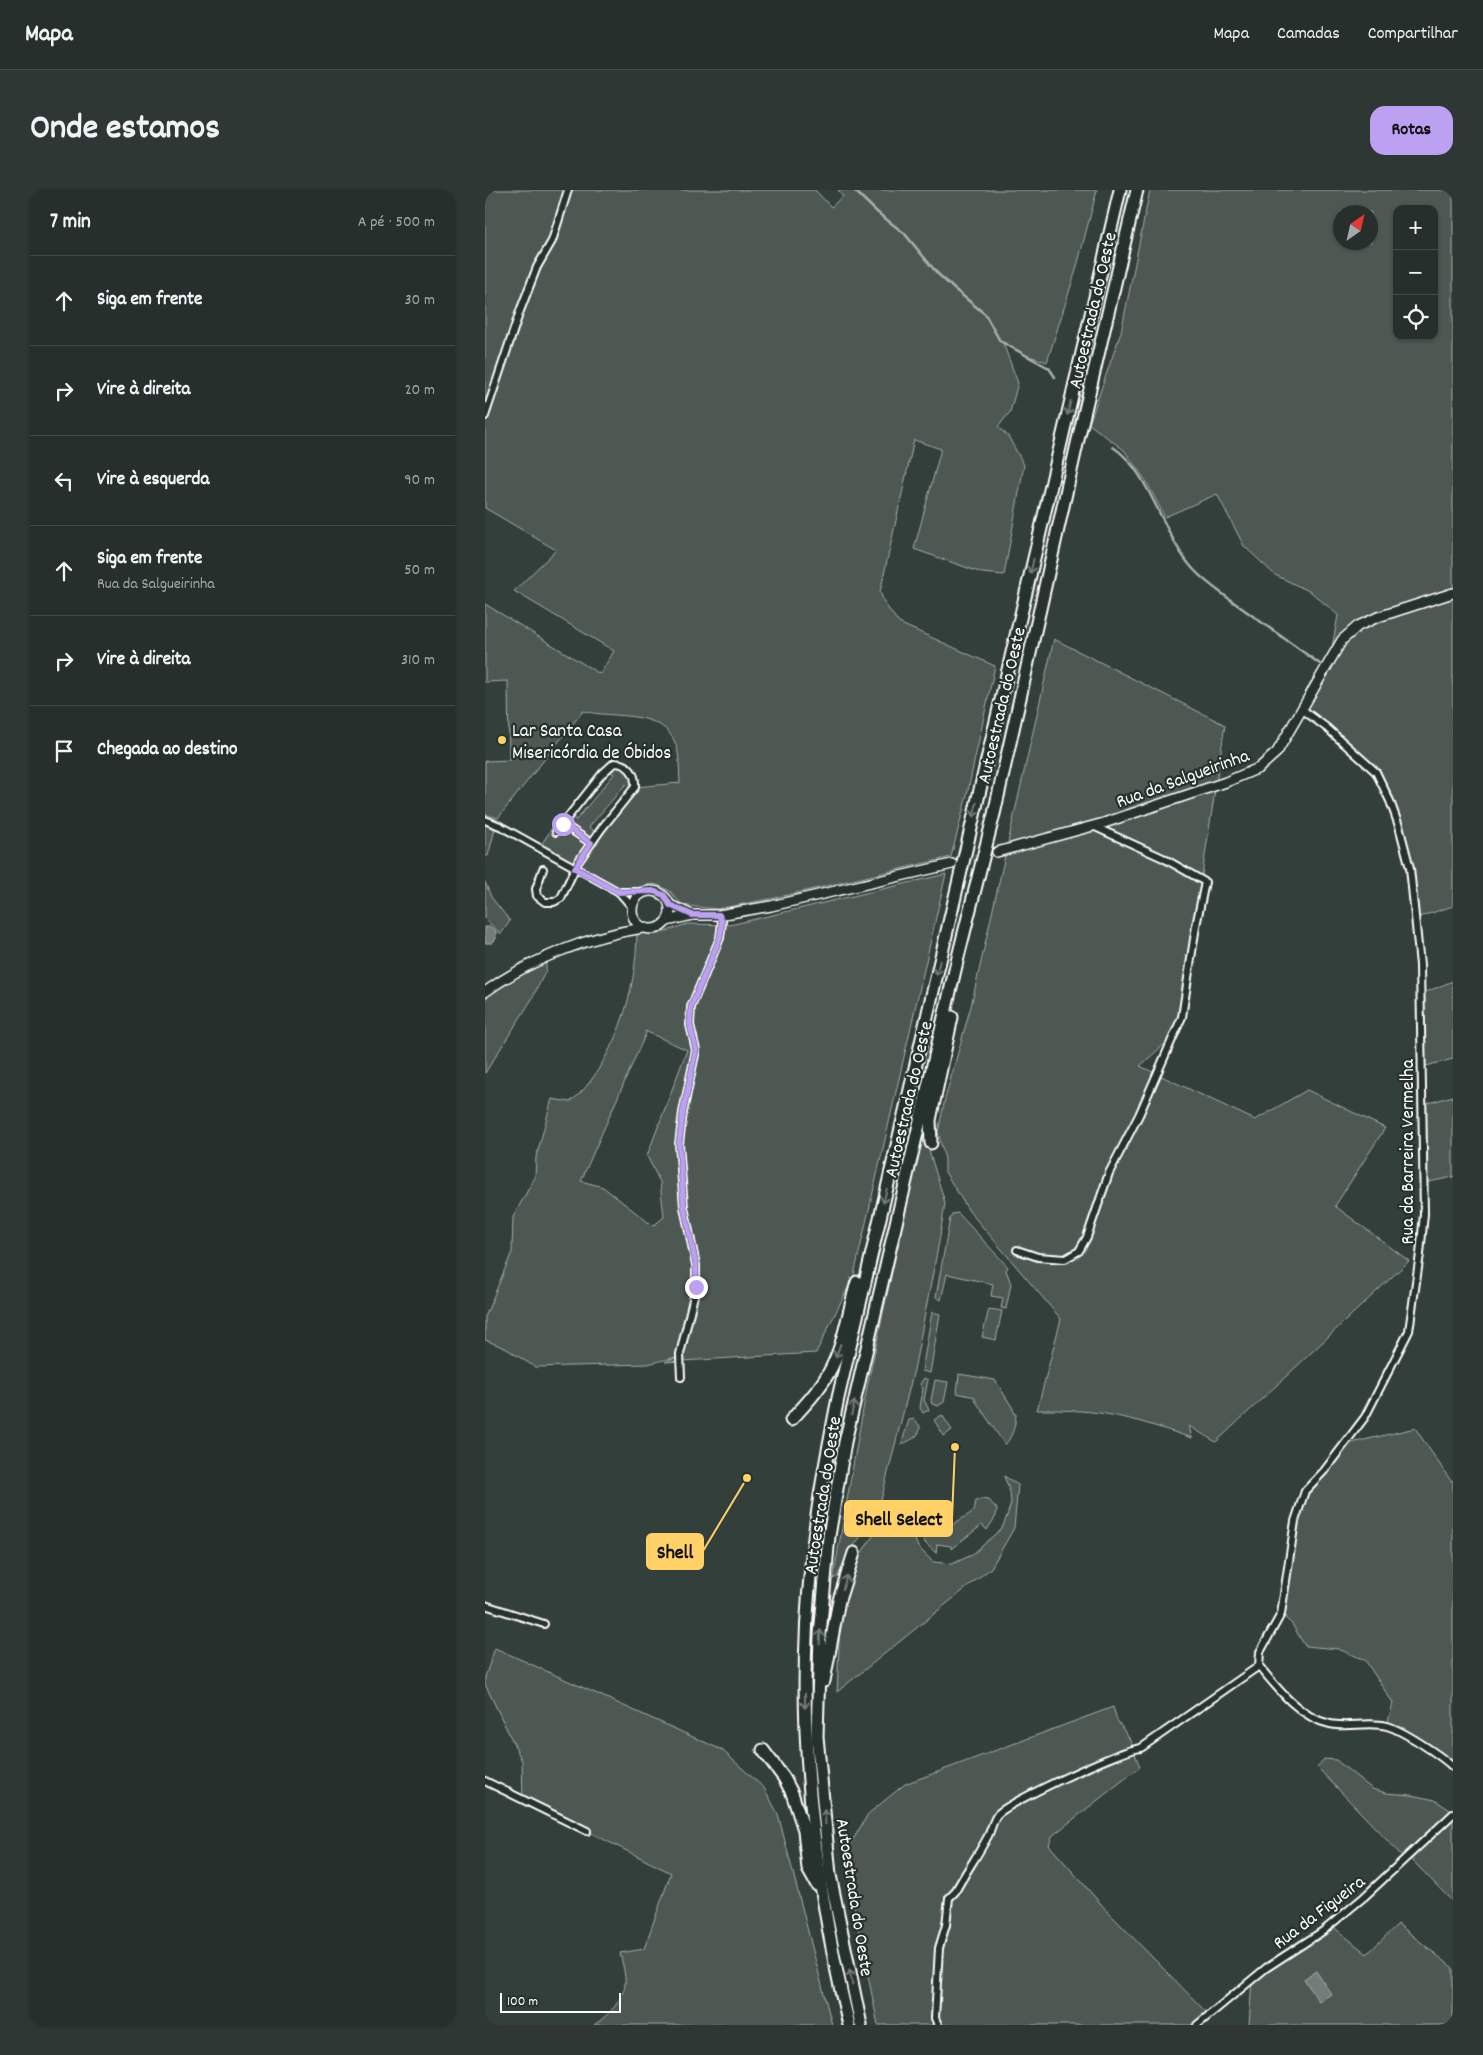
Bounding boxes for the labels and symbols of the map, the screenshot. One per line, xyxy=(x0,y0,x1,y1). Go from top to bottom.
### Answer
north arrow xyxy=(1333,205,1378,250)
street label: Autoestrada do Oeste xyxy=(1063,230,1126,392)
one-way arrow xyxy=(1064,399,1073,415)
one-way arrow xyxy=(1027,558,1036,574)
street label: Autoestrada do Oeste xyxy=(972,625,1035,787)
place label: Lar Santa Casa Misericórdia de Óbidos xyxy=(512,719,671,768)
marker: Lar Santa Casa Misericórdia de Óbidos xyxy=(496,734,508,746)
street label: Rua da Salgueirinha xyxy=(1113,743,1255,817)
one-way arrow xyxy=(970,801,979,817)
route start xyxy=(552,813,575,836)
one-way arrow xyxy=(933,959,942,975)
street label: Autoestrada do Oeste xyxy=(879,1019,942,1181)
street label: Rua da Barreira Vermelha xyxy=(1396,1058,1423,1245)
one-way arrow xyxy=(880,1187,889,1203)
route end xyxy=(685,1276,708,1299)
one-way arrow xyxy=(832,1343,842,1359)
one-way arrow xyxy=(849,1400,858,1416)
street label: Autoestrada do Oeste xyxy=(799,1414,850,1577)
callout: Shell Select xyxy=(845,1501,952,1536)
text: Shell Select xyxy=(855,1507,943,1535)
callout: Shell xyxy=(647,1534,703,1569)
text: Shell xyxy=(657,1540,693,1568)
one-way arrow xyxy=(841,1574,850,1590)
one-way arrow xyxy=(815,1630,824,1646)
one-way arrow xyxy=(800,1692,810,1709)
one-way arrow xyxy=(820,1809,830,1825)
street label: Autoestrada do Oeste xyxy=(827,1816,878,1979)
street label: Rua da Figueira xyxy=(1268,1870,1373,1957)
one-way arrow xyxy=(846,1970,855,1986)
scale bar xyxy=(500,1990,621,2013)

